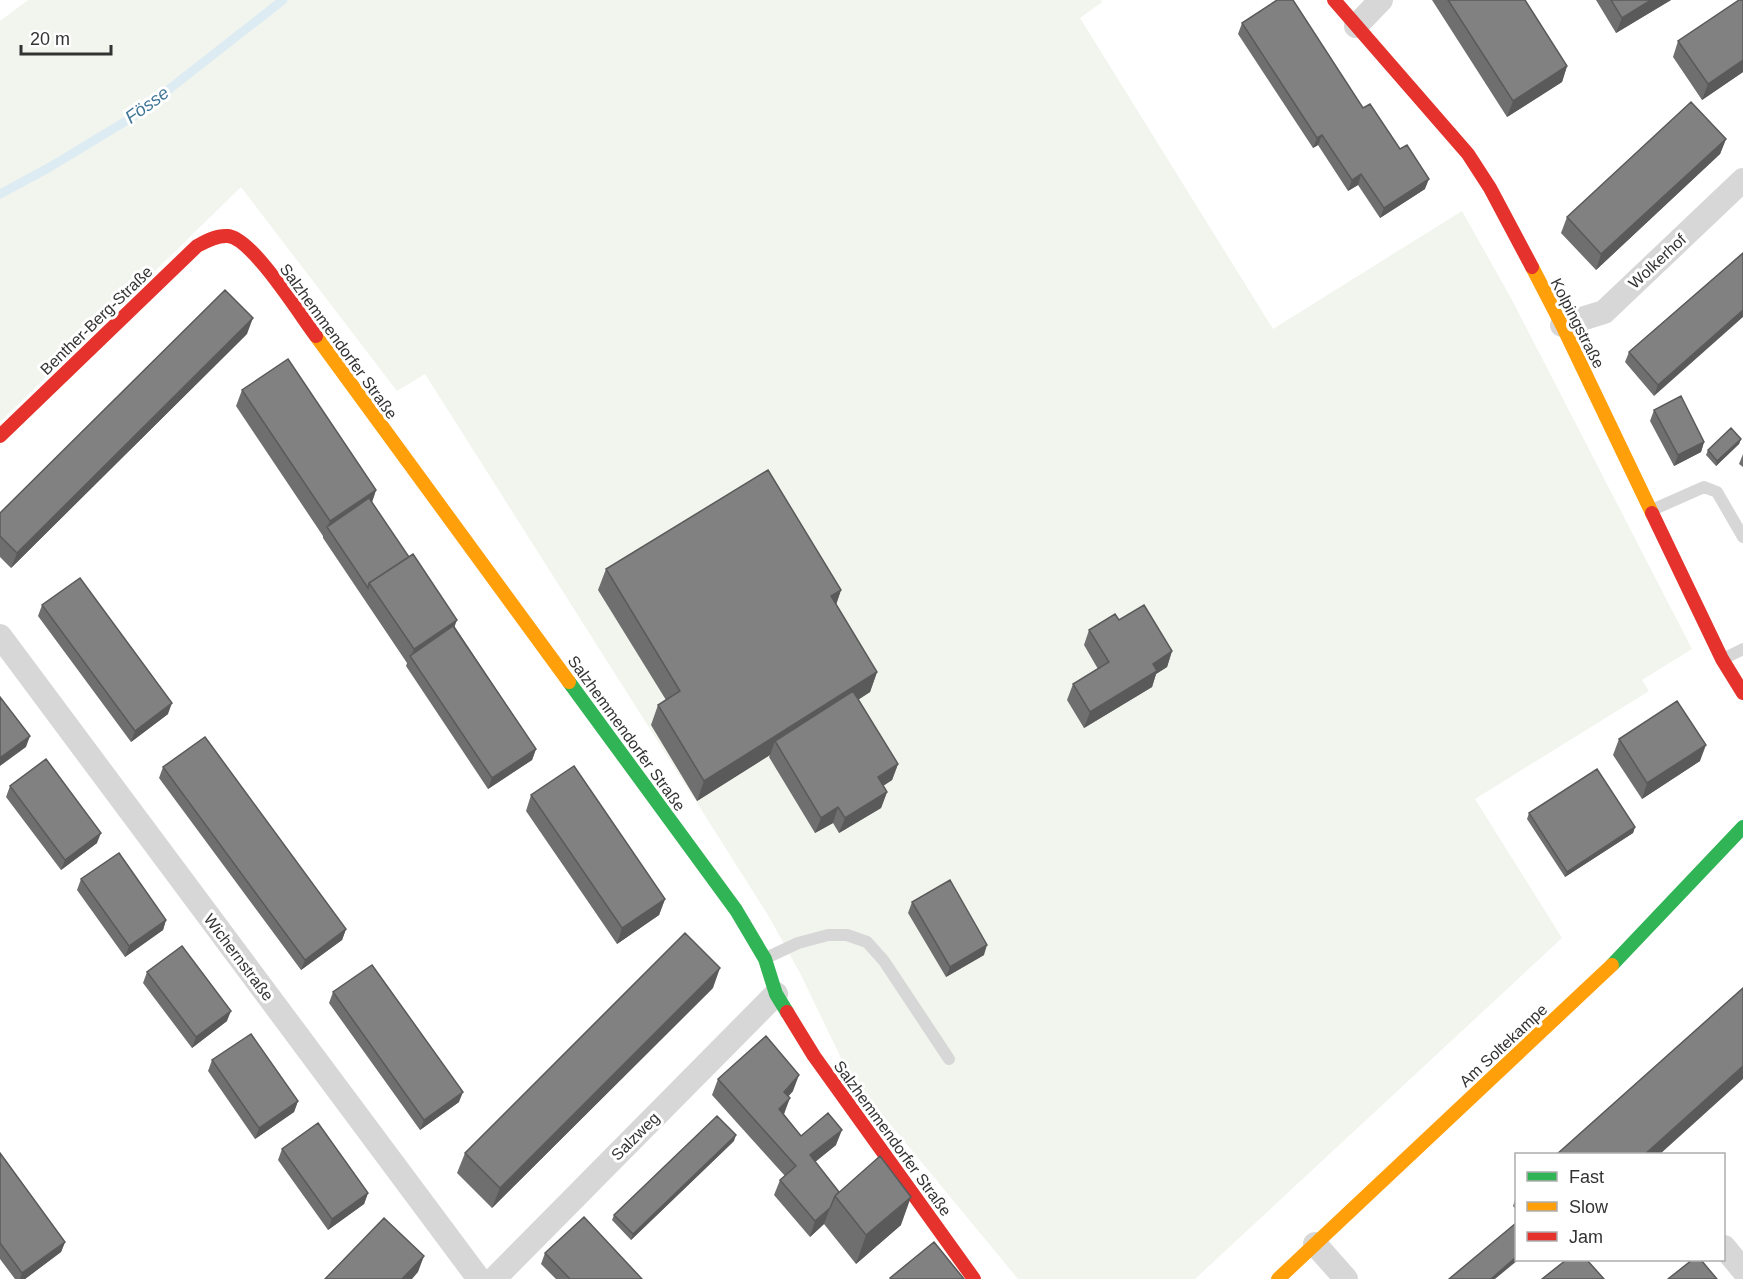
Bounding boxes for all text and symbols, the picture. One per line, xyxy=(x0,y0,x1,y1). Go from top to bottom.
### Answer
scale bar xyxy=(21,18,111,56)
text: 20 m xyxy=(30,29,70,49)
water label: Fösse xyxy=(121,82,173,128)
street label: Wolkerhof xyxy=(1625,230,1690,292)
street label: Salzhemmendorfer Straße xyxy=(277,260,401,422)
street label: Benther-Berg-Straße xyxy=(37,263,156,378)
street label: Kolpingstraße xyxy=(1548,275,1608,371)
street label: Salzhemmendorfer Straße xyxy=(565,652,689,814)
street label: Wichernstraße xyxy=(201,911,277,1004)
street label: Am Soltekampe xyxy=(1456,1001,1551,1090)
street label: Salzhemmendorfer Straße xyxy=(831,1057,955,1219)
street label: Salzweg xyxy=(608,1109,663,1164)
legend xyxy=(1515,1153,1725,1261)
text: Fast xyxy=(1569,1167,1604,1187)
text: Slow xyxy=(1569,1197,1609,1217)
text: Jam xyxy=(1569,1227,1603,1247)

